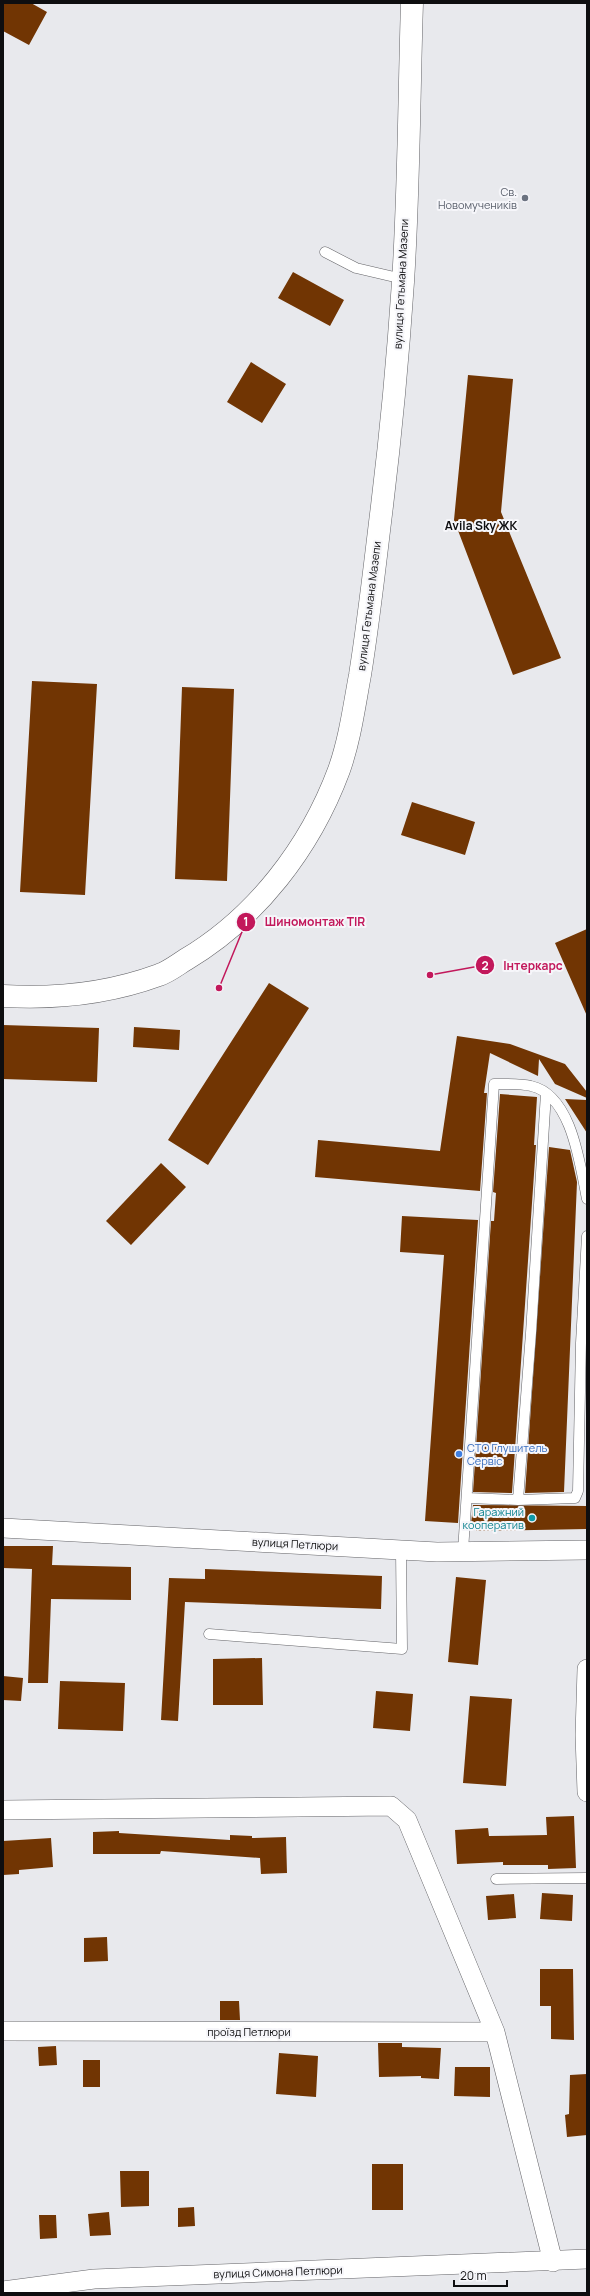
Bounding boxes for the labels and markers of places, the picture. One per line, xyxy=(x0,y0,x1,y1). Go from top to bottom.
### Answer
place label: Св. Новомучеників xyxy=(438,184,517,212)
marker: Св. Новомучеників xyxy=(520,193,530,203)
callout: Шиномонтаж TIR xyxy=(236,910,373,934)
callout: Інтеркарс xyxy=(475,953,571,977)
place label: СТО Глушитель Сервіс xyxy=(467,1440,548,1468)
marker: СТО Глушитель Сервіс xyxy=(454,1449,464,1459)
place label: Гаражний кооператив xyxy=(463,1504,524,1532)
marker: Гаражний кооператив xyxy=(527,1513,537,1523)

